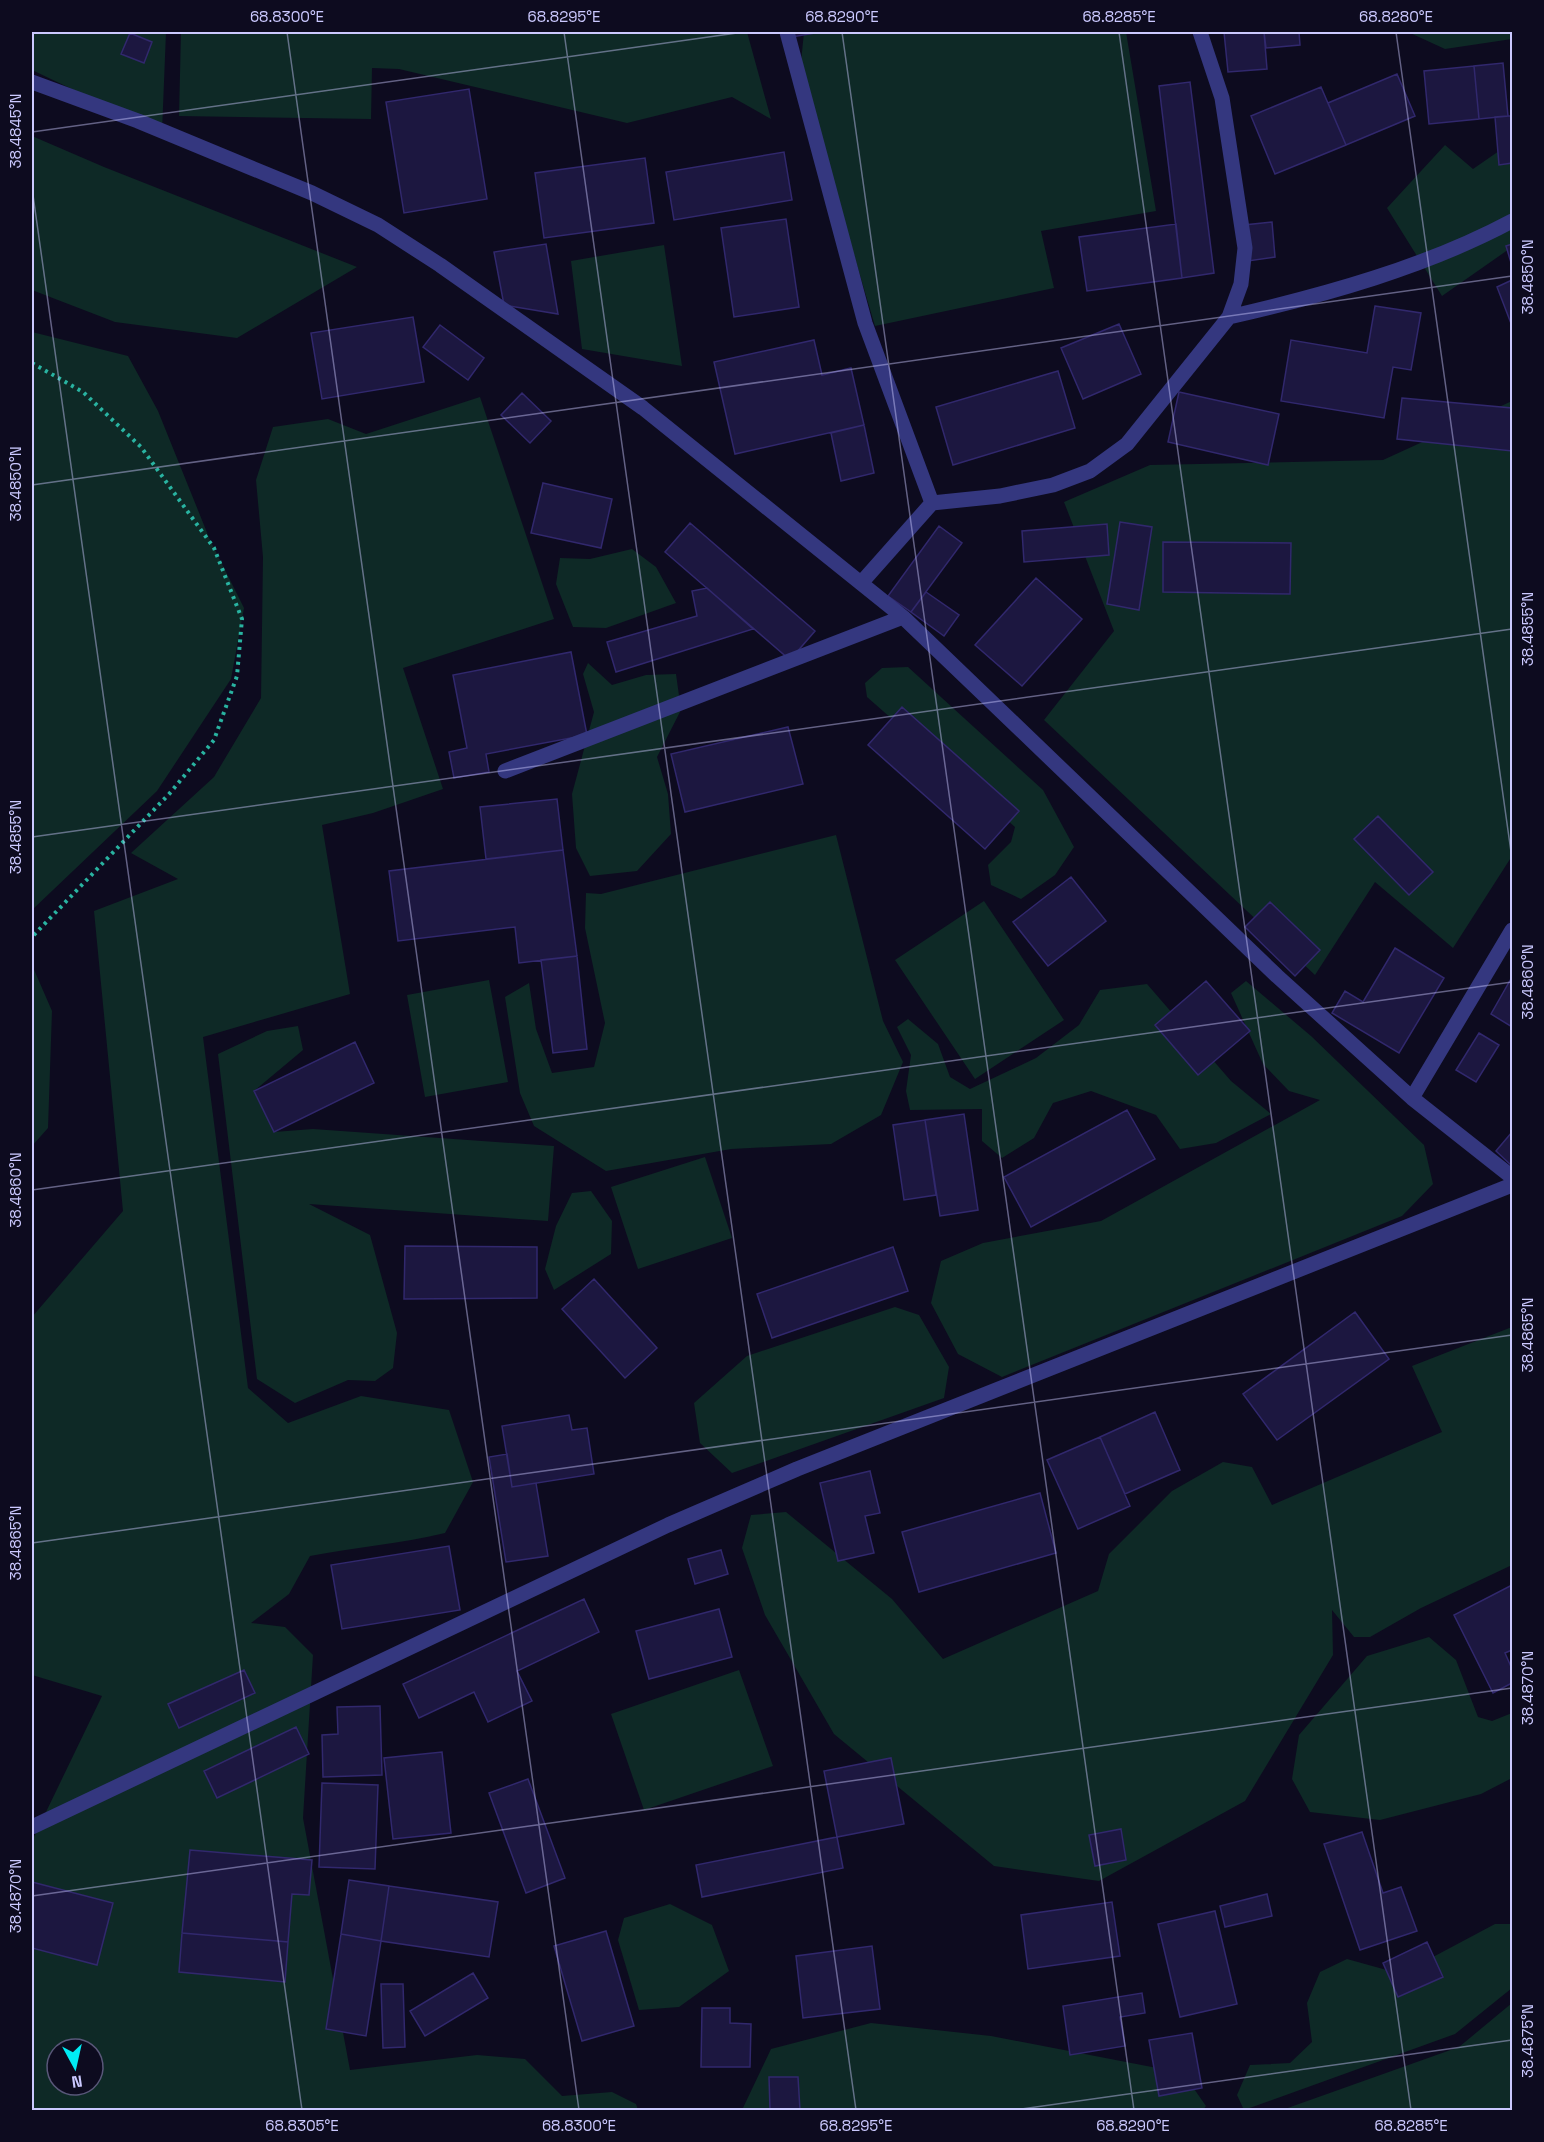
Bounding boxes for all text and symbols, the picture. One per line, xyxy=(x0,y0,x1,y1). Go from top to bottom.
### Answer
text: 68.8300°E xyxy=(250,7,324,26)
text: 68.8295°E xyxy=(528,7,601,26)
text: 68.8290°E xyxy=(805,7,879,26)
text: 68.8285°E xyxy=(1082,7,1156,26)
text: 68.8280°E xyxy=(1359,7,1433,26)
text: 38.4845°N xyxy=(6,94,25,168)
text: 38.4850°N xyxy=(1518,239,1537,315)
text: 38.4850°N xyxy=(6,446,25,522)
text: 38.4855°N xyxy=(1518,592,1537,666)
text: 38.4855°N xyxy=(6,800,25,874)
text: 38.4860°N xyxy=(1518,944,1537,1020)
text: 38.4860°N xyxy=(6,1152,25,1228)
text: 38.4865°N xyxy=(1518,1298,1537,1372)
text: 38.4865°N xyxy=(6,1506,25,1580)
text: 38.4870°N xyxy=(1518,1651,1537,1725)
text: 38.4870°N xyxy=(6,1859,25,1933)
text: 38.4875°N xyxy=(1518,2004,1537,2078)
north arrow xyxy=(45,2037,105,2097)
text: N xyxy=(70,2070,84,2093)
text: 68.8305°E xyxy=(265,2116,339,2135)
text: 68.8300°E xyxy=(542,2116,616,2135)
text: 68.8295°E xyxy=(820,2116,893,2135)
text: 68.8290°E xyxy=(1096,2116,1170,2135)
text: 68.8285°E xyxy=(1374,2116,1448,2135)

